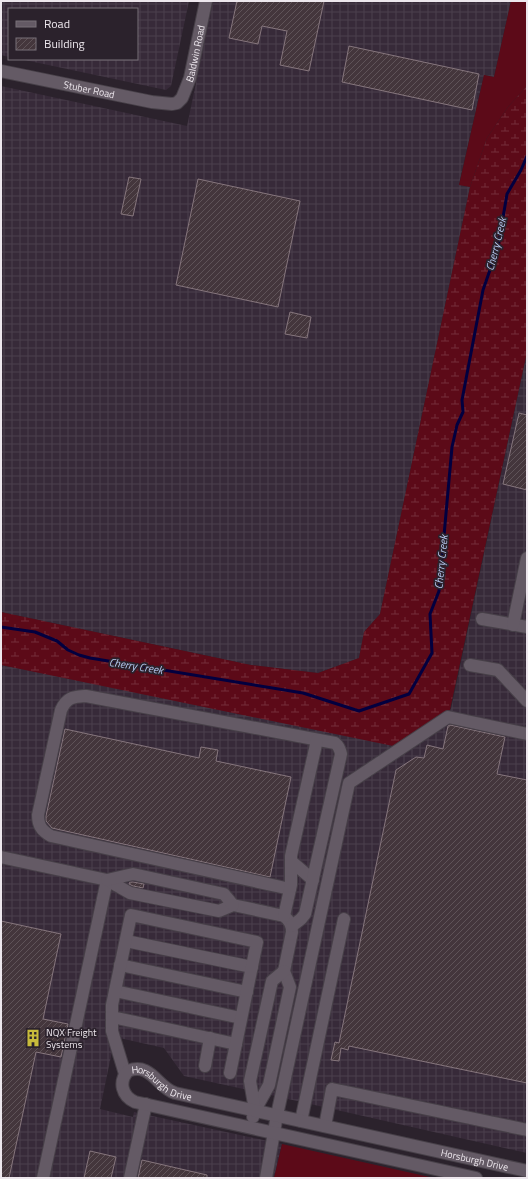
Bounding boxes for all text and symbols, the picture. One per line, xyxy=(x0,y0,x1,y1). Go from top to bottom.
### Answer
legend xyxy=(8,8,138,60)
text: Road xyxy=(44,14,70,33)
street label: Baldwin Road xyxy=(182,24,209,85)
text: Building xyxy=(44,34,85,53)
street label: Stuber Road xyxy=(62,77,116,102)
water label: Cherry Creek xyxy=(482,215,511,272)
water label: Cherry Creek xyxy=(430,533,452,590)
water label: Cherry Creek xyxy=(108,654,165,678)
place label: NQX Freight Systems xyxy=(46,1025,97,1052)
building icon: NQX Freight Systems xyxy=(23,1028,43,1048)
street label: Horsburgh Drive xyxy=(131,1062,193,1105)
street label: Horsburgh Drive xyxy=(439,1145,510,1175)

